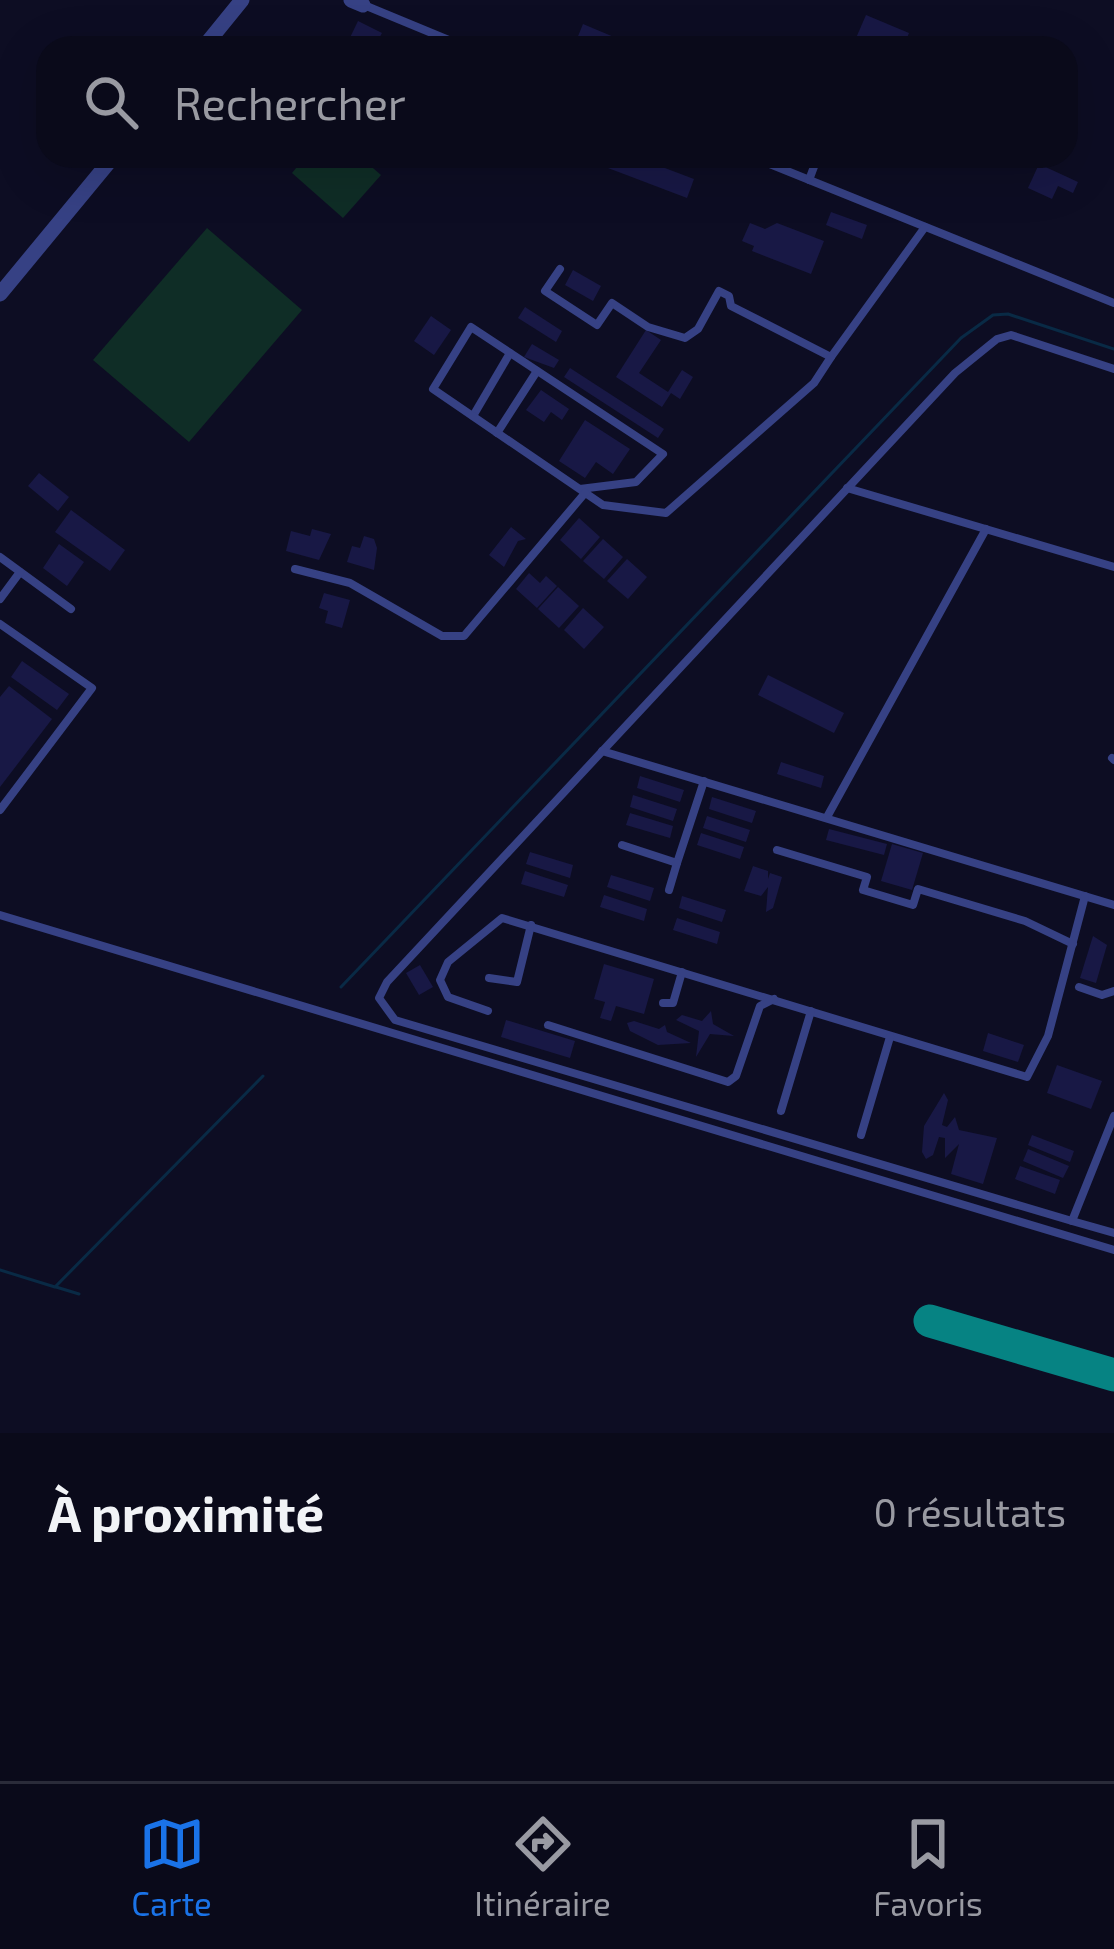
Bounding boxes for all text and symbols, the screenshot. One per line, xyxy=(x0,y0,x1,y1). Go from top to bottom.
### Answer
search box xyxy=(36,36,1078,168)
icon: search xyxy=(78,69,144,135)
text: Rechercher xyxy=(174,75,406,129)
text: À proximité xyxy=(48,1481,324,1542)
text: 0 résultats xyxy=(873,1488,1066,1535)
tab: Carte xyxy=(131,1811,212,1923)
tab: Itinéraire xyxy=(474,1811,611,1923)
tab: Favoris xyxy=(873,1811,983,1923)

